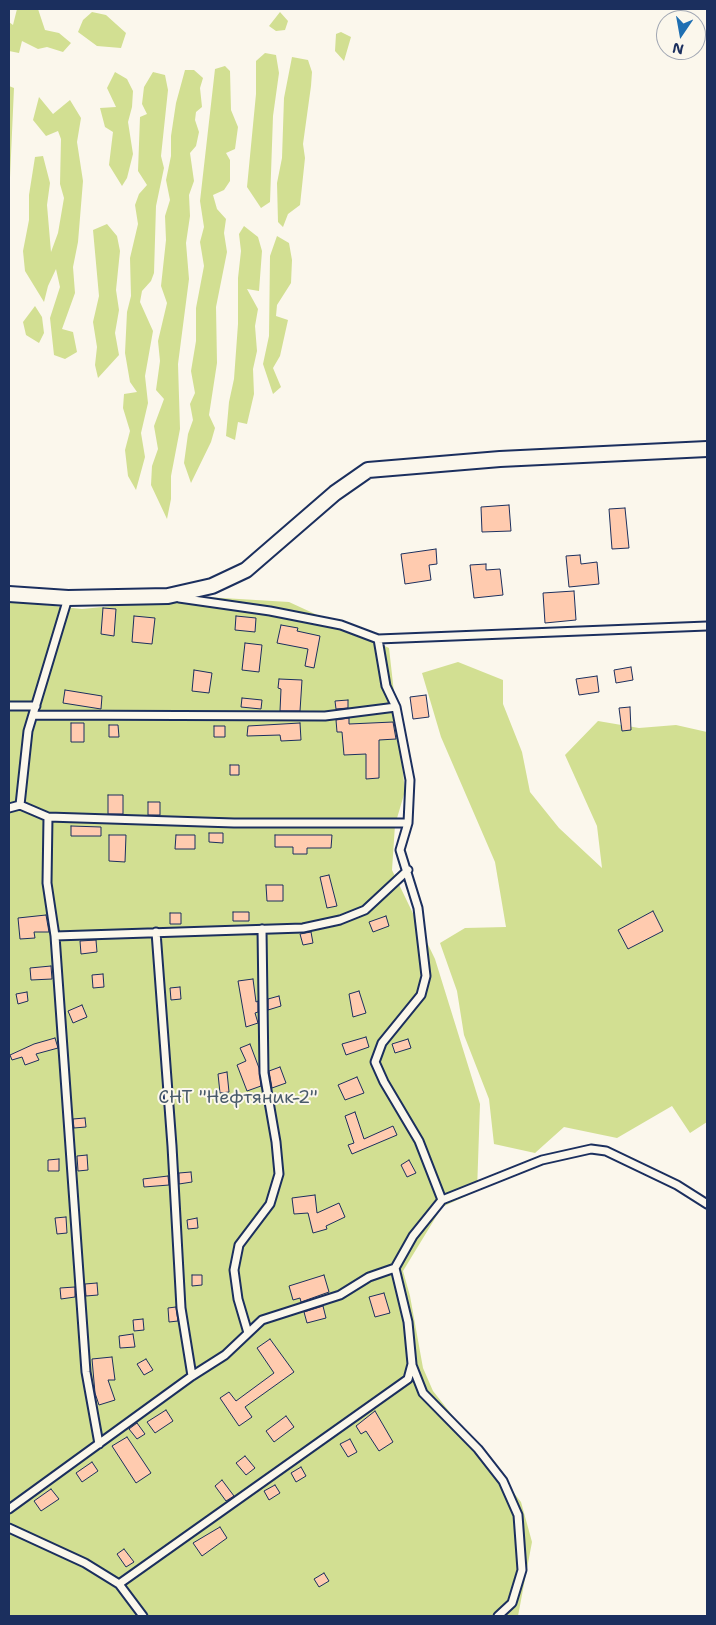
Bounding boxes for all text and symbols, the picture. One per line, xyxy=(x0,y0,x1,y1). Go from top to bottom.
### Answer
north arrow xyxy=(656,10,706,60)
text: N xyxy=(671,39,685,59)
park label: СНТ "Нефтяник-2" xyxy=(158,1087,318,1109)

